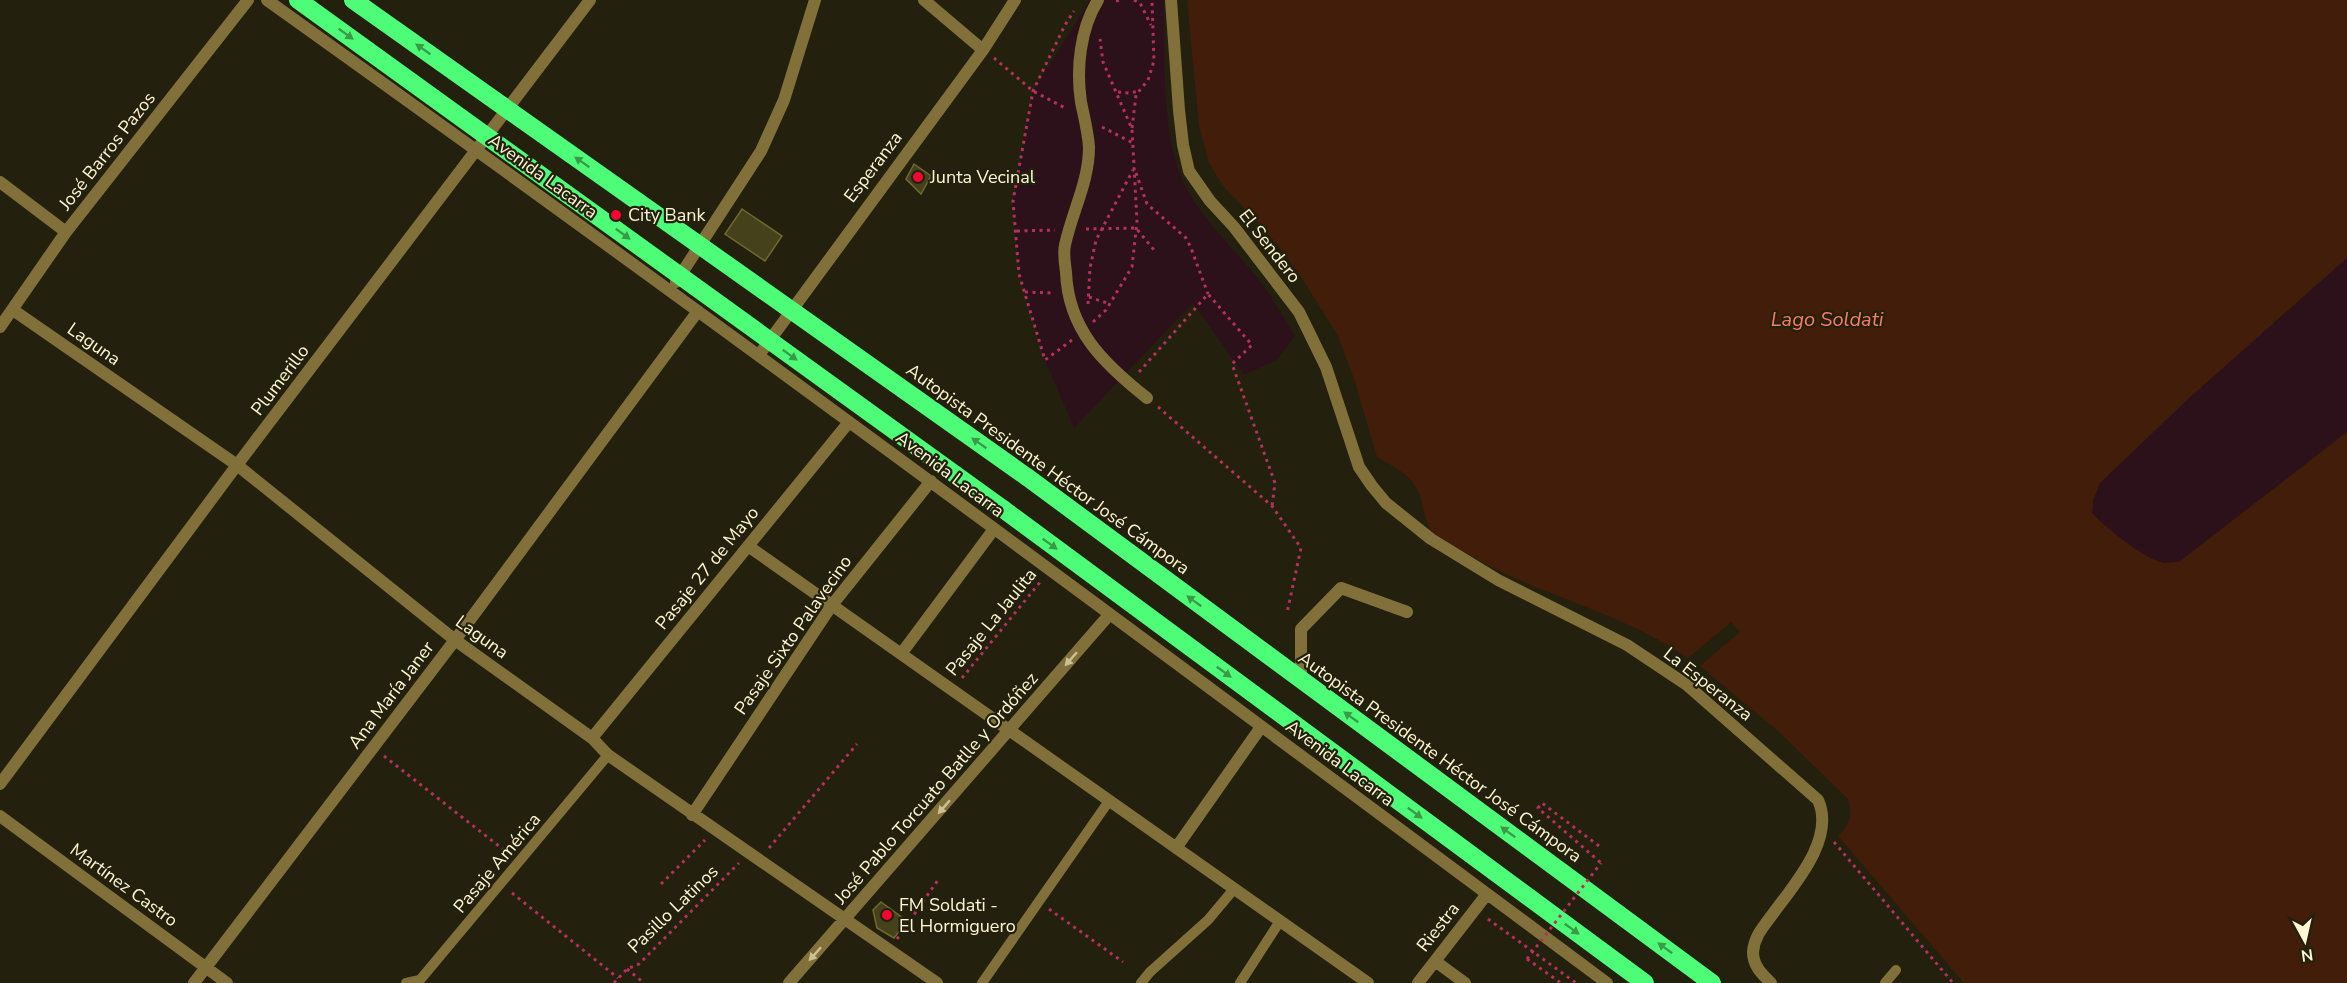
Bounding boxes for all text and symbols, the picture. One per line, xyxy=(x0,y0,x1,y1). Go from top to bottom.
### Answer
one-way arrow xyxy=(337,28,353,40)
one-way arrow xyxy=(415,43,431,55)
street label: José Barros Pazos xyxy=(53,87,161,216)
street label: Esperanza xyxy=(838,127,908,207)
street label: Avenida Lacarra xyxy=(483,128,603,224)
one-way arrow xyxy=(574,156,590,168)
place label: Junta Vecinal xyxy=(929,165,1036,189)
marker: Junta Vecinal xyxy=(911,170,925,184)
place label: City Bank xyxy=(628,203,707,227)
street label: El Sendero xyxy=(1234,204,1306,288)
marker: City Bank xyxy=(609,208,623,222)
one-way arrow xyxy=(616,228,631,240)
water label: Lago Soldati xyxy=(1771,306,1884,333)
street label: Laguna xyxy=(63,317,125,371)
street label: Plumerillo xyxy=(245,340,315,420)
one-way arrow xyxy=(782,349,798,361)
street label: Autopista Presidente Héctor José Cámpora xyxy=(902,358,1194,580)
street label: Avenida Lacarra xyxy=(891,425,1009,523)
one-way arrow xyxy=(971,438,986,450)
street label: Pasaje 27 de Mayo xyxy=(650,501,764,635)
one-way arrow xyxy=(1043,537,1058,549)
street label: Pasaje Sixto Palavecino xyxy=(729,551,857,719)
street label: Pasaje La Jaulita xyxy=(940,563,1042,681)
one-way arrow xyxy=(1186,595,1202,607)
street label: Laguna xyxy=(451,610,513,664)
street label: Ana María Janer xyxy=(343,636,440,754)
street label: La Esperanza xyxy=(1658,642,1758,726)
street label: Autopista Presidente Héctor José Cámpora xyxy=(1294,646,1586,868)
one-way arrow xyxy=(1065,651,1078,666)
one-way arrow xyxy=(1216,666,1232,678)
street label: José Pablo Torcuato Batlle y Ordóñez xyxy=(828,667,1043,910)
one-way arrow xyxy=(1343,711,1358,723)
street label: Avenida Lacarra xyxy=(1281,714,1399,812)
one-way arrow xyxy=(938,799,951,814)
one-way arrow xyxy=(1406,807,1422,819)
street label: Pasaje América xyxy=(448,808,546,918)
one-way arrow xyxy=(1500,827,1515,839)
street label: Martínez Castro xyxy=(65,838,183,932)
street label: Pasillo Latinos xyxy=(623,860,723,958)
place label: FM Soldati - El Hormiguero xyxy=(899,893,1016,938)
street label: Riestra xyxy=(1411,897,1465,957)
marker: FM Soldati - El Hormiguero xyxy=(880,908,894,922)
north arrow xyxy=(2275,911,2335,971)
one-way arrow xyxy=(1564,922,1579,934)
one-way arrow xyxy=(1657,942,1673,954)
text: N xyxy=(2299,943,2314,967)
one-way arrow xyxy=(809,946,822,961)

